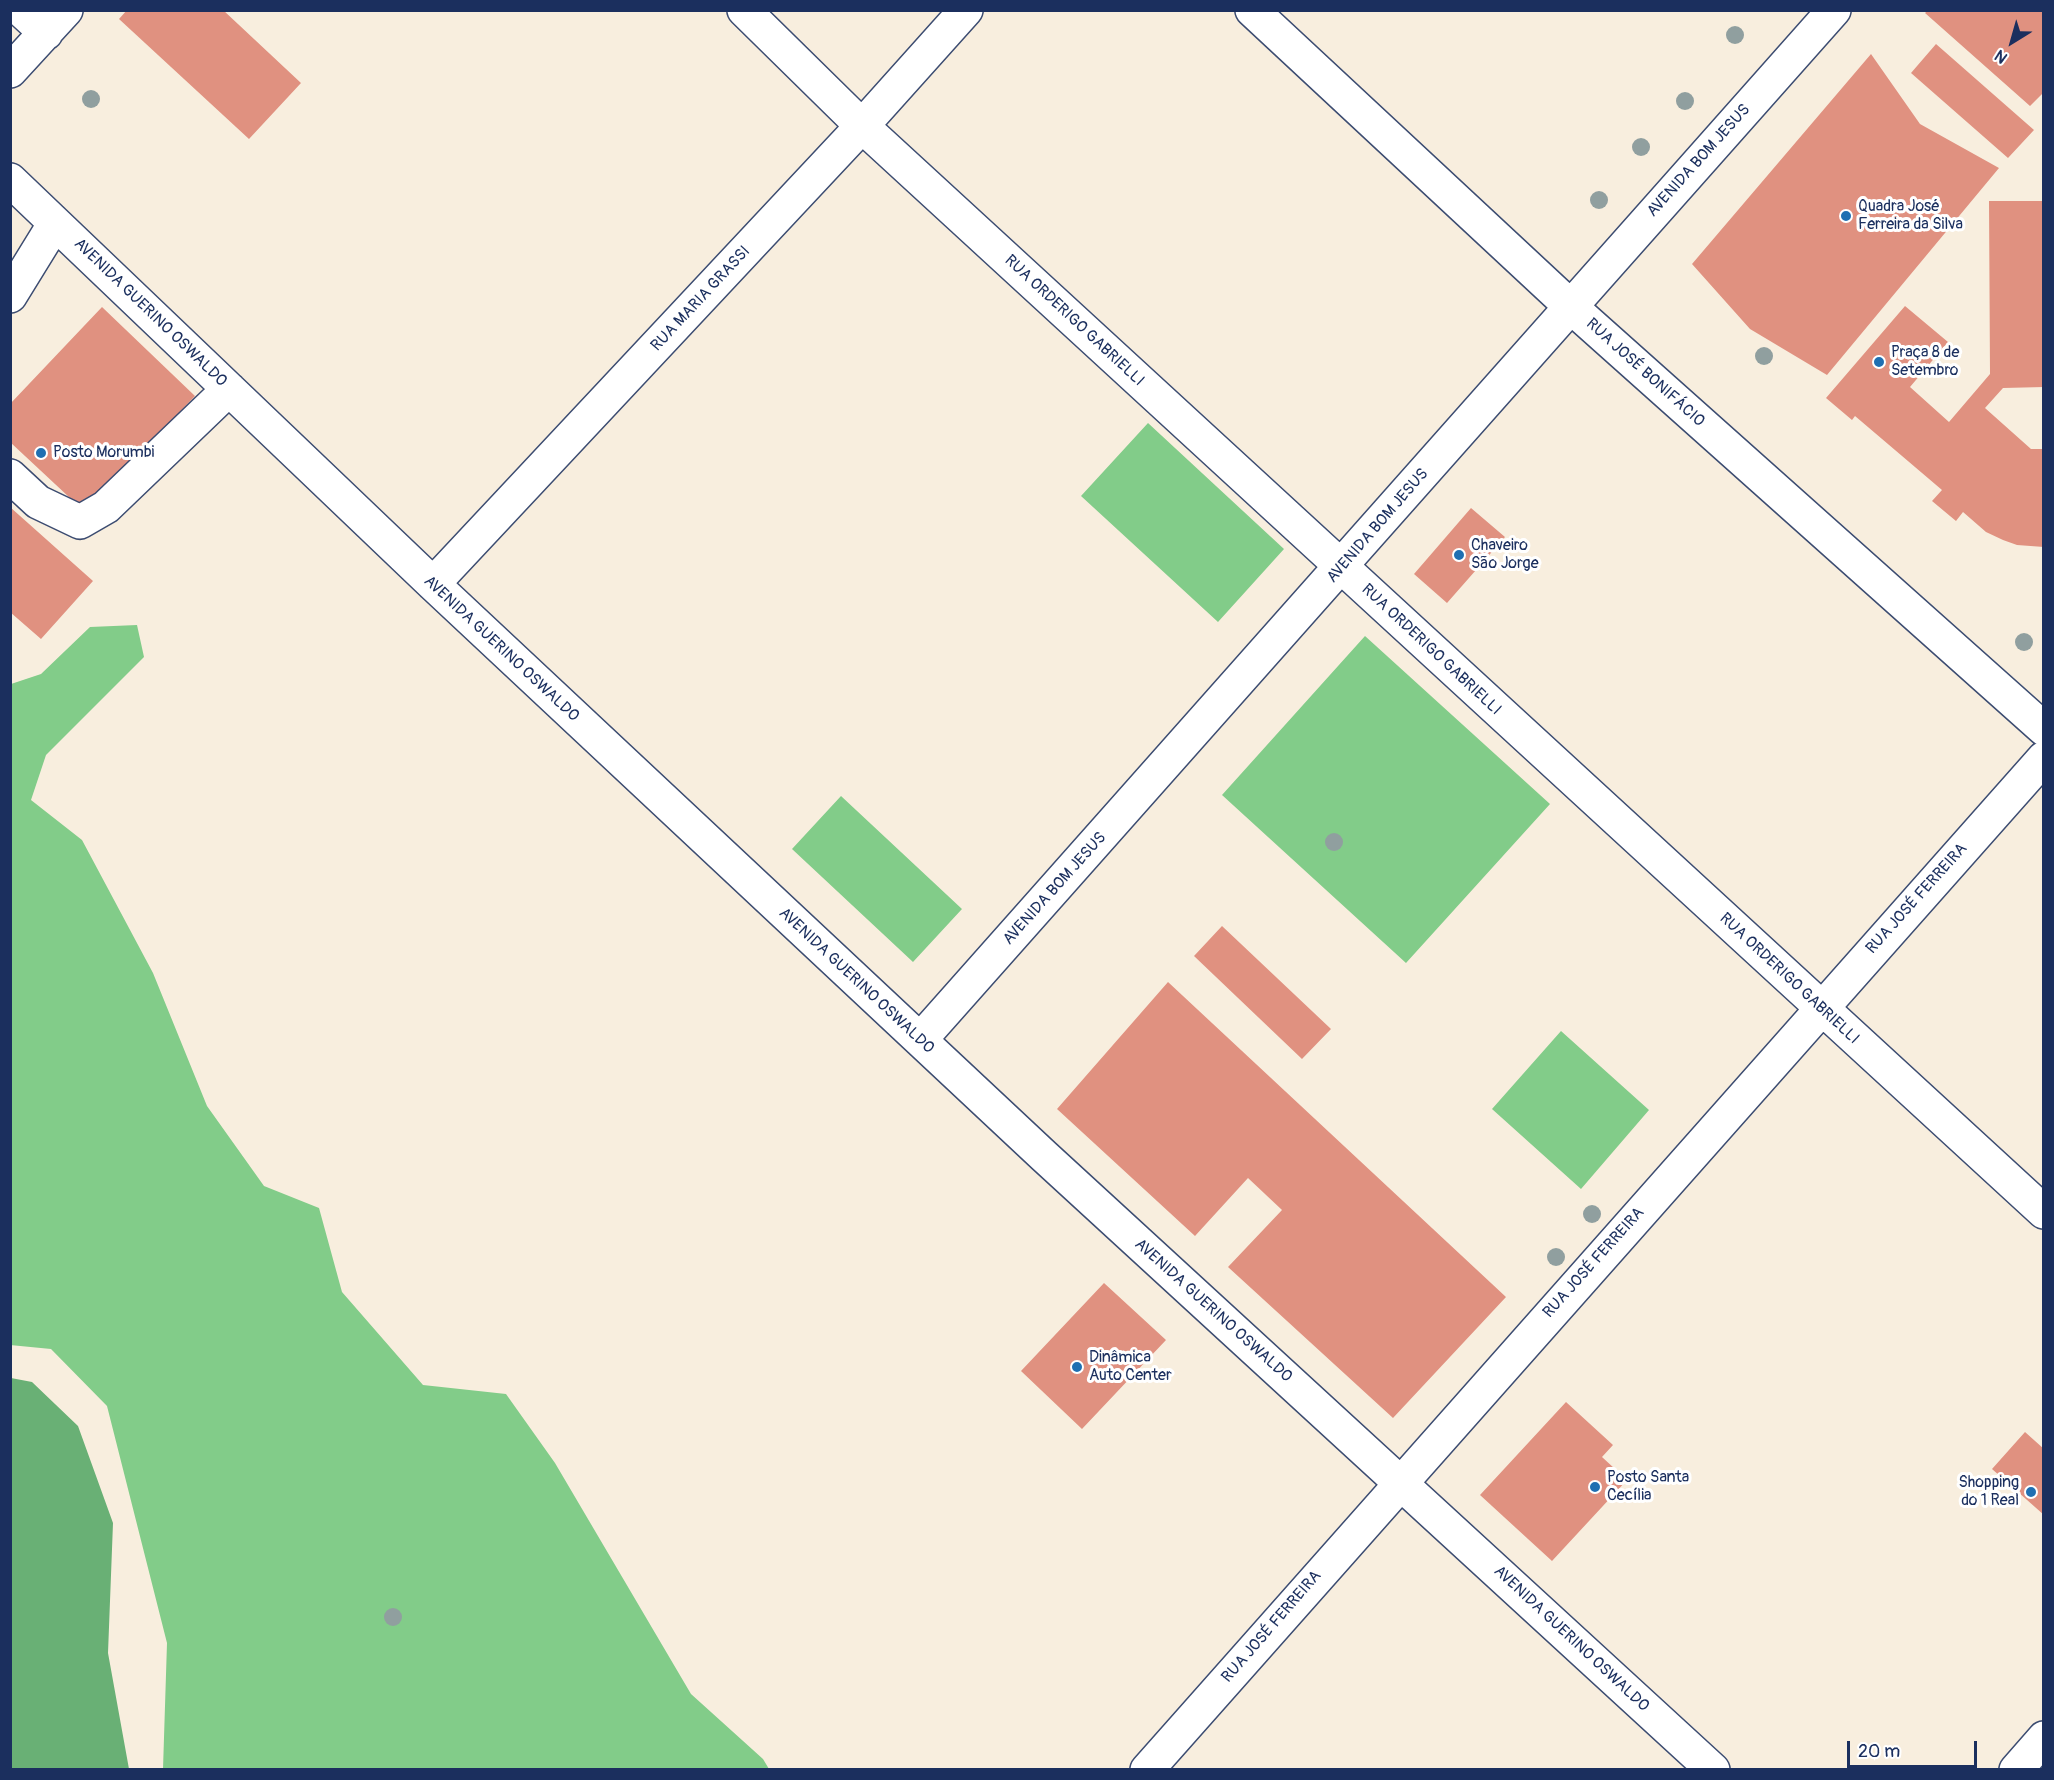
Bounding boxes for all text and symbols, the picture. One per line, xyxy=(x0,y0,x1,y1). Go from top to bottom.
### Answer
north arrow xyxy=(1982,12,2042,72)
text: N xyxy=(1991,45,2012,68)
street label: AVENIDA BOM JESUS xyxy=(1643,101,1755,221)
place label: Quadra José Ferreira da Silva xyxy=(1858,197,1963,235)
marker: Quadra José Ferreira da Silva xyxy=(1839,209,1853,223)
street label: AVENIDA GUERINO OSWALDO xyxy=(69,235,231,391)
street label: RUA MARIA GRASSI xyxy=(647,242,755,356)
street label: RUA ORDERIGO GABRIELLI xyxy=(1000,251,1148,391)
street label: RUA JOSÉ BONIFÁCIO xyxy=(1582,315,1708,431)
place label: Praça 8 de Setembro xyxy=(1891,343,1959,381)
marker: Praça 8 de Setembro xyxy=(1872,355,1886,369)
place label: Posto Morumbi xyxy=(53,443,154,463)
marker: Posto Morumbi xyxy=(34,446,48,460)
street label: AVENIDA BOM JESUS xyxy=(1323,465,1433,587)
place label: Chaveiro São Jorge xyxy=(1471,536,1539,574)
marker: Chaveiro São Jorge xyxy=(1452,548,1466,562)
street label: AVENIDA GUERINO OSWALDO xyxy=(419,572,583,726)
street label: RUA ORDERIGO GABRIELLI xyxy=(1357,580,1505,720)
street label: AVENIDA BOM JESUS xyxy=(999,829,1111,949)
street label: RUA JOSÉ FERREIRA xyxy=(1862,840,1972,958)
street label: AVENIDA GUERINO OSWALDO xyxy=(774,904,938,1058)
street label: RUA ORDERIGO GABRIELLI xyxy=(1715,909,1863,1049)
street label: RUA JOSÉ FERREIRA xyxy=(1539,1204,1649,1322)
street label: AVENIDA GUERINO OSWALDO xyxy=(1130,1235,1296,1387)
place label: Dinâmica Auto Center xyxy=(1089,1348,1172,1386)
marker: Dinâmica Auto Center xyxy=(1070,1360,1084,1374)
place label: Posto Santa Cecília xyxy=(1607,1468,1689,1506)
place label: Shopping do 1 Real xyxy=(1959,1473,2019,1511)
marker: Posto Santa Cecília xyxy=(1588,1480,1602,1494)
marker: Shopping do 1 Real xyxy=(2024,1485,2038,1499)
street label: AVENIDA GUERINO OSWALDO xyxy=(1489,1562,1653,1716)
street label: RUA JOSÉ FERREIRA xyxy=(1218,1567,1326,1687)
scale bar xyxy=(1850,1729,1980,1767)
text: 20 m xyxy=(1858,1740,1900,1763)

